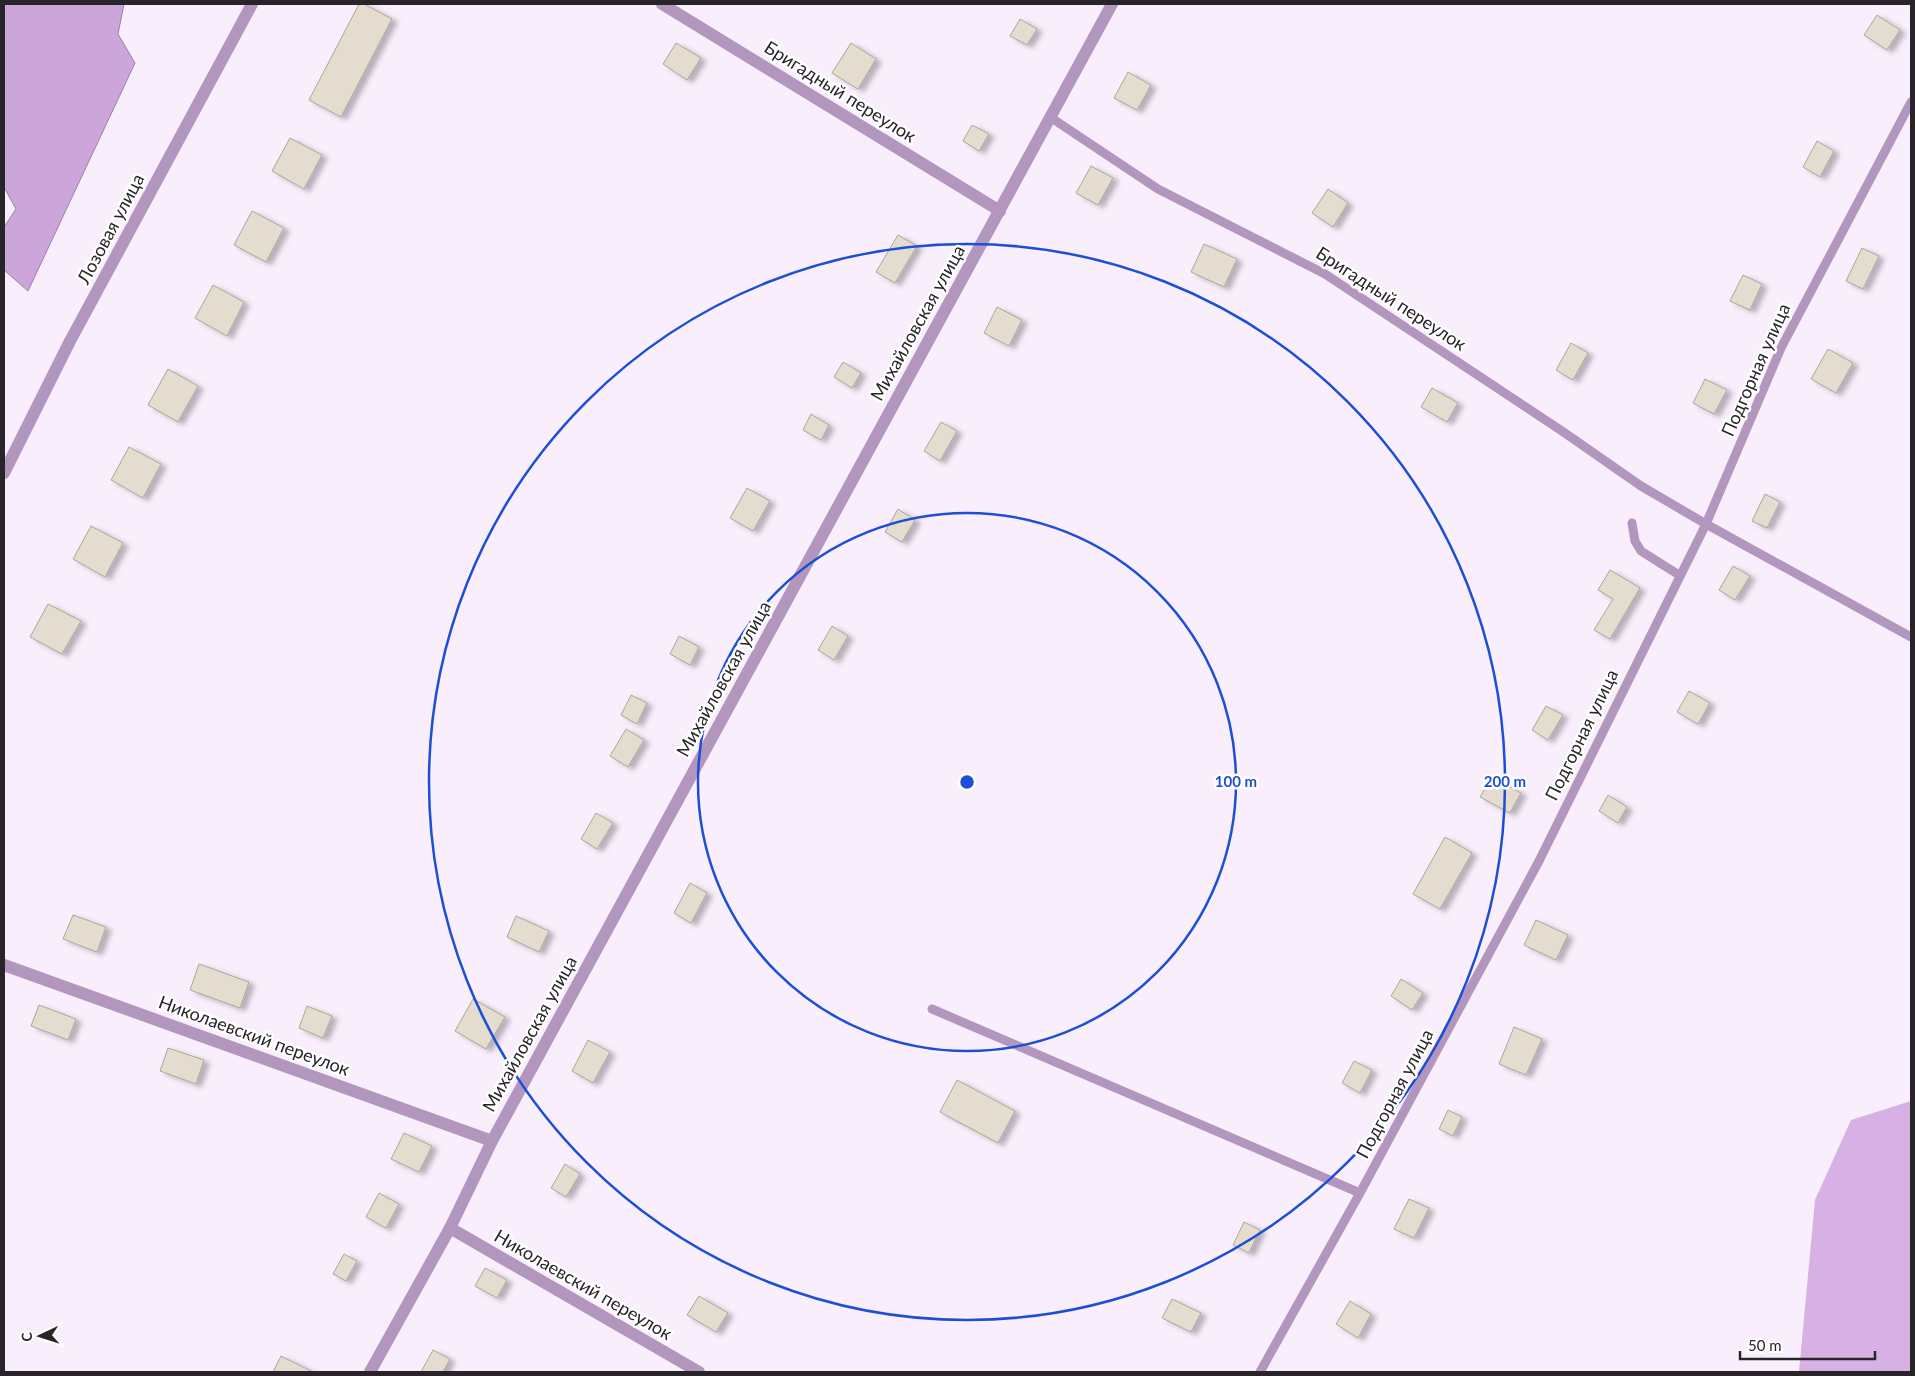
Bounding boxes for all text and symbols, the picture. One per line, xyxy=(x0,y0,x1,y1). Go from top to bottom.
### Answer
street label: Бригадный переулок xyxy=(761,36,921,147)
street label: Лозовая улица xyxy=(71,170,148,288)
street label: Михайловская улица xyxy=(865,241,969,404)
street label: Бригадный переулок xyxy=(1312,241,1471,355)
street label: Подгорная улица xyxy=(1716,300,1794,439)
street label: Михайловская улица xyxy=(671,597,775,760)
street label: Подгорная улица xyxy=(1540,665,1622,804)
text: 100 m xyxy=(1215,772,1257,790)
text: 200 m xyxy=(1484,772,1526,790)
centre of rings xyxy=(958,773,976,791)
street label: Михайловская улица xyxy=(477,952,581,1115)
street label: Николаевский переулок xyxy=(156,990,353,1080)
street label: Подгорная улица xyxy=(1351,1025,1437,1162)
street label: Николаевский переулок xyxy=(491,1224,677,1344)
north arrow xyxy=(15,1311,65,1361)
scale bar xyxy=(1740,1328,1875,1360)
text: С xyxy=(18,1331,35,1342)
text: 50 m xyxy=(1748,1336,1782,1354)

